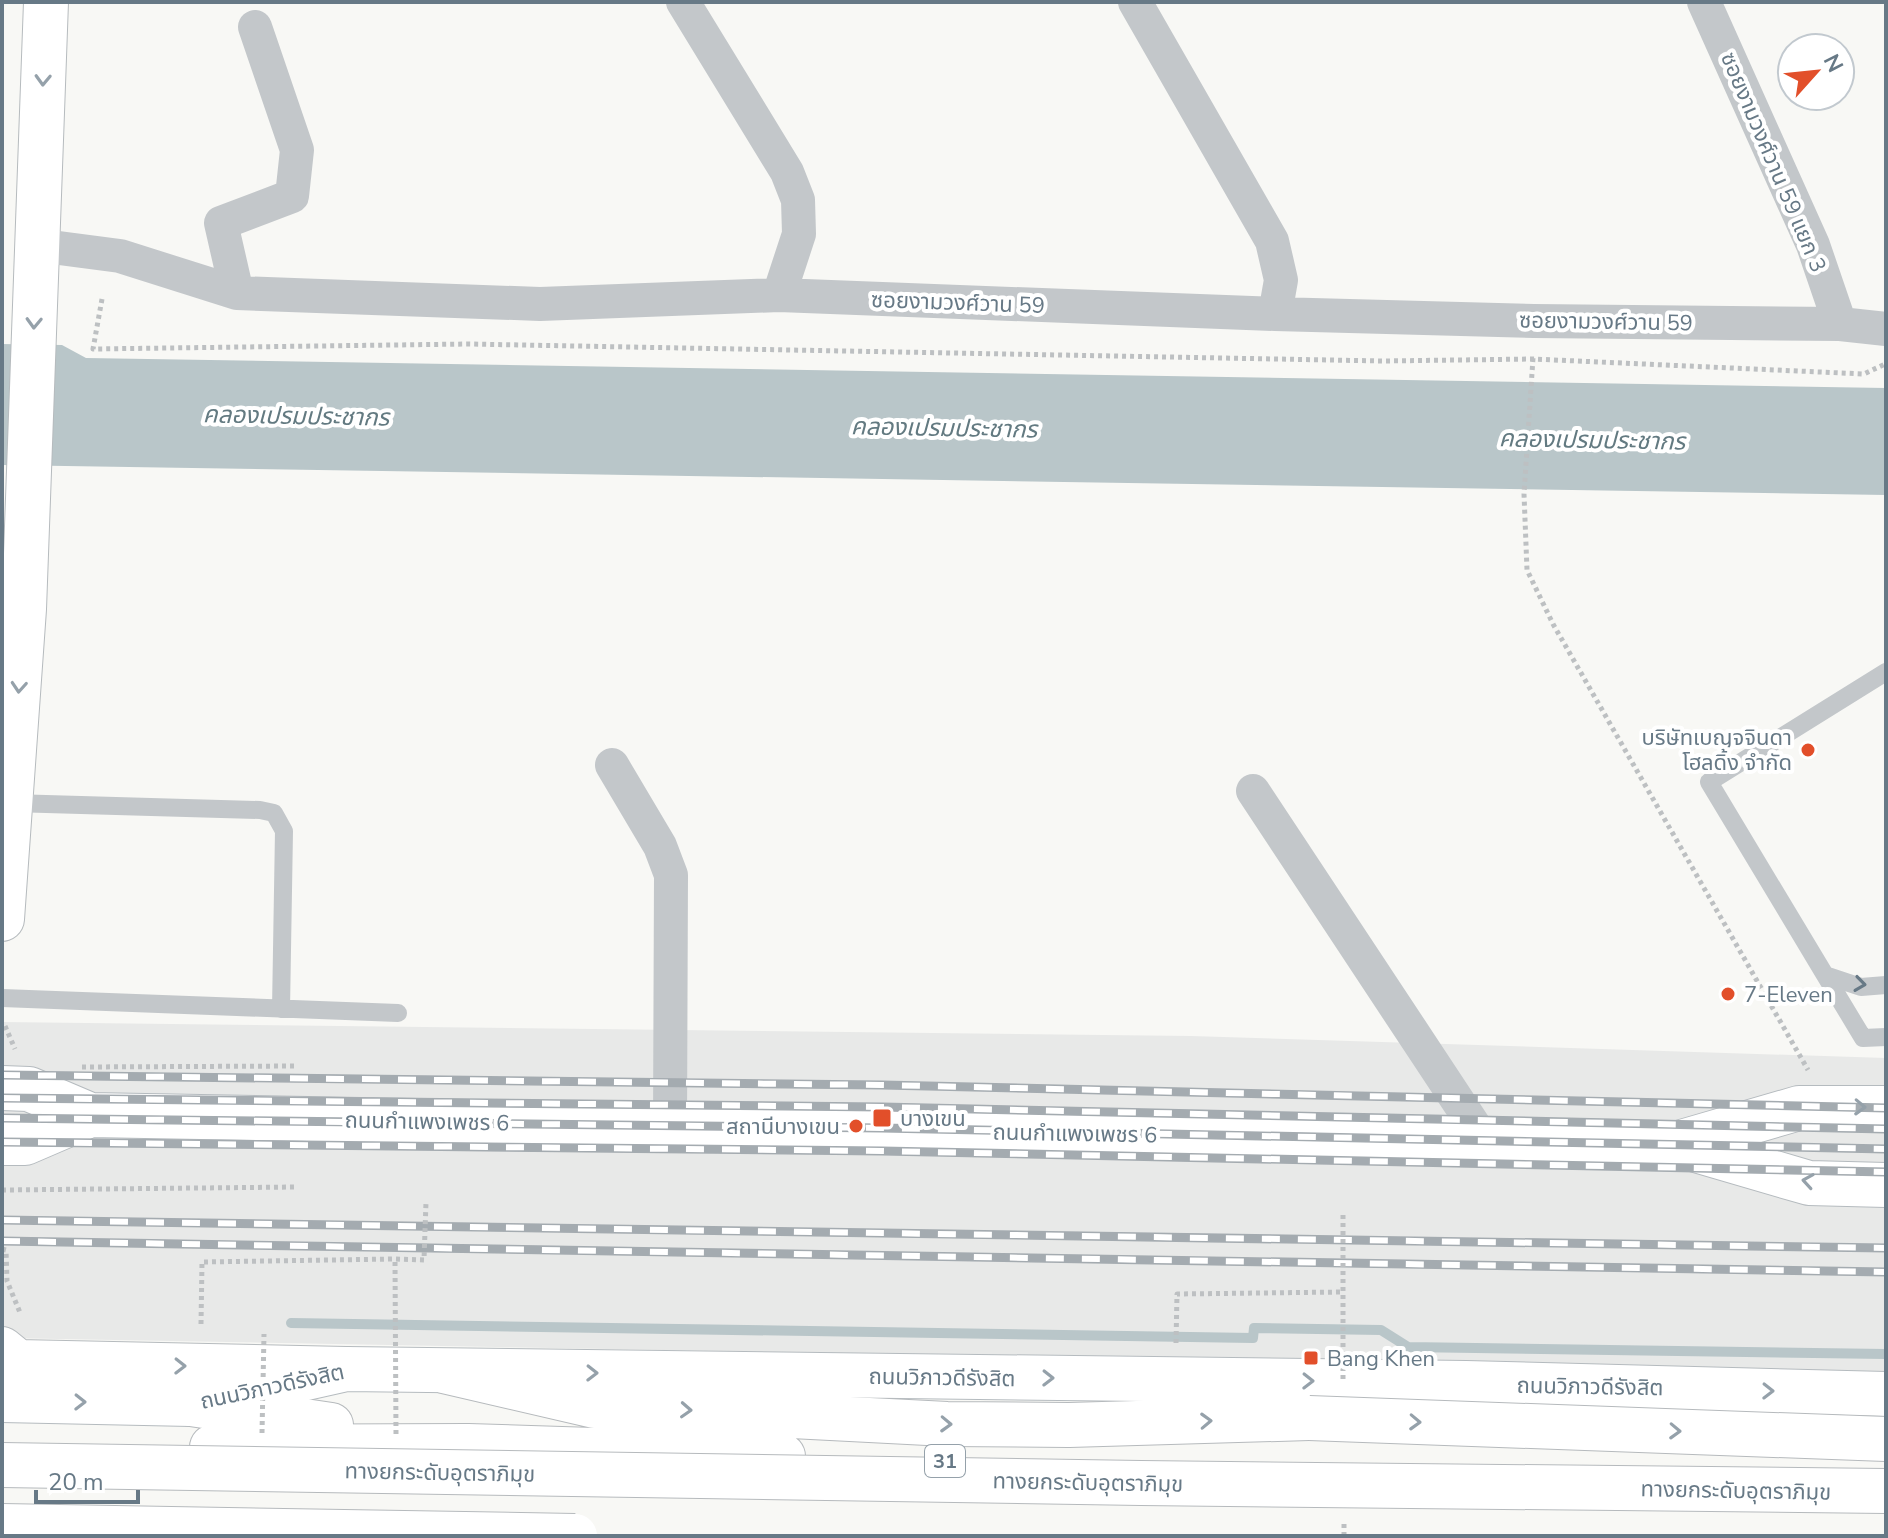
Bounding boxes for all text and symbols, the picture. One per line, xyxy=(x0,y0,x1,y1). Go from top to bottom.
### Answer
north arrow xyxy=(1776,32,1856,112)
street label: ซอยงามวงศ์วาน 59 แยก 3 xyxy=(1713,48,1833,277)
text: N xyxy=(1816,49,1850,78)
one-way arrow xyxy=(35,74,52,87)
street label: ซอยงามวงศ์วาน 59 xyxy=(871,285,1045,321)
street label: ซอยงามวงศ์วาน 59 xyxy=(1519,305,1693,339)
one-way arrow xyxy=(25,317,42,330)
water label: คลองเปรมประชากร xyxy=(203,398,392,434)
water label: คลองเปรมประชากร xyxy=(851,410,1040,446)
water label: คลองเปรมประชากร xyxy=(1499,422,1688,458)
one-way arrow xyxy=(11,681,28,694)
place label: บริษัทเบญจจินดา โฮลดิ้ง จำกัด xyxy=(1642,723,1792,778)
marker: บริษัทเบญจจินดา โฮลดิ้ง จำกัด xyxy=(1799,741,1817,759)
one-way arrow xyxy=(1854,975,1867,992)
place label: 7-Eleven xyxy=(1744,980,1833,1010)
marker: 7-Eleven xyxy=(1719,985,1737,1003)
one-way arrow xyxy=(1854,1099,1867,1116)
place label: บางเขน xyxy=(900,1104,966,1134)
street label: ถนนกำแพงเพชร 6 xyxy=(344,1106,510,1138)
marker: บางเขน xyxy=(871,1107,893,1129)
place label: สถานีบางเขน xyxy=(726,1112,840,1142)
marker: สถานีบางเขน xyxy=(847,1117,865,1135)
street label: ถนนกำแพงเพชร 6 xyxy=(992,1118,1158,1150)
one-way arrow xyxy=(1802,1173,1815,1190)
place label: Bang Khen xyxy=(1327,1344,1435,1374)
marker: Bang Khen xyxy=(1302,1349,1320,1367)
one-way arrow xyxy=(174,1357,187,1374)
street label: ถนนวิภาวดีรังสิต xyxy=(197,1357,347,1417)
street label: ถนนวิภาวดีรังสิต xyxy=(868,1362,1016,1394)
one-way arrow xyxy=(586,1364,599,1381)
one-way arrow xyxy=(1042,1369,1055,1387)
street label: ถนนวิภาวดีรังสิต xyxy=(1516,1371,1664,1403)
one-way arrow xyxy=(1302,1372,1315,1390)
one-way arrow xyxy=(1762,1382,1775,1400)
one-way arrow xyxy=(74,1393,87,1410)
one-way arrow xyxy=(680,1402,693,1419)
one-way arrow xyxy=(1200,1412,1213,1430)
one-way arrow xyxy=(1409,1413,1422,1430)
one-way arrow xyxy=(940,1415,953,1432)
one-way arrow xyxy=(1669,1423,1682,1440)
road number: 31 xyxy=(925,1445,965,1477)
scale bar xyxy=(36,1454,138,1504)
street label: ทางยกระดับอุตราภิมุข xyxy=(344,1456,535,1490)
text: 20 m xyxy=(48,1466,104,1498)
street label: ทางยกระดับอุตราภิมุข xyxy=(992,1466,1183,1500)
street label: ทางยกระดับอุตราภิมุข xyxy=(1640,1474,1831,1508)

